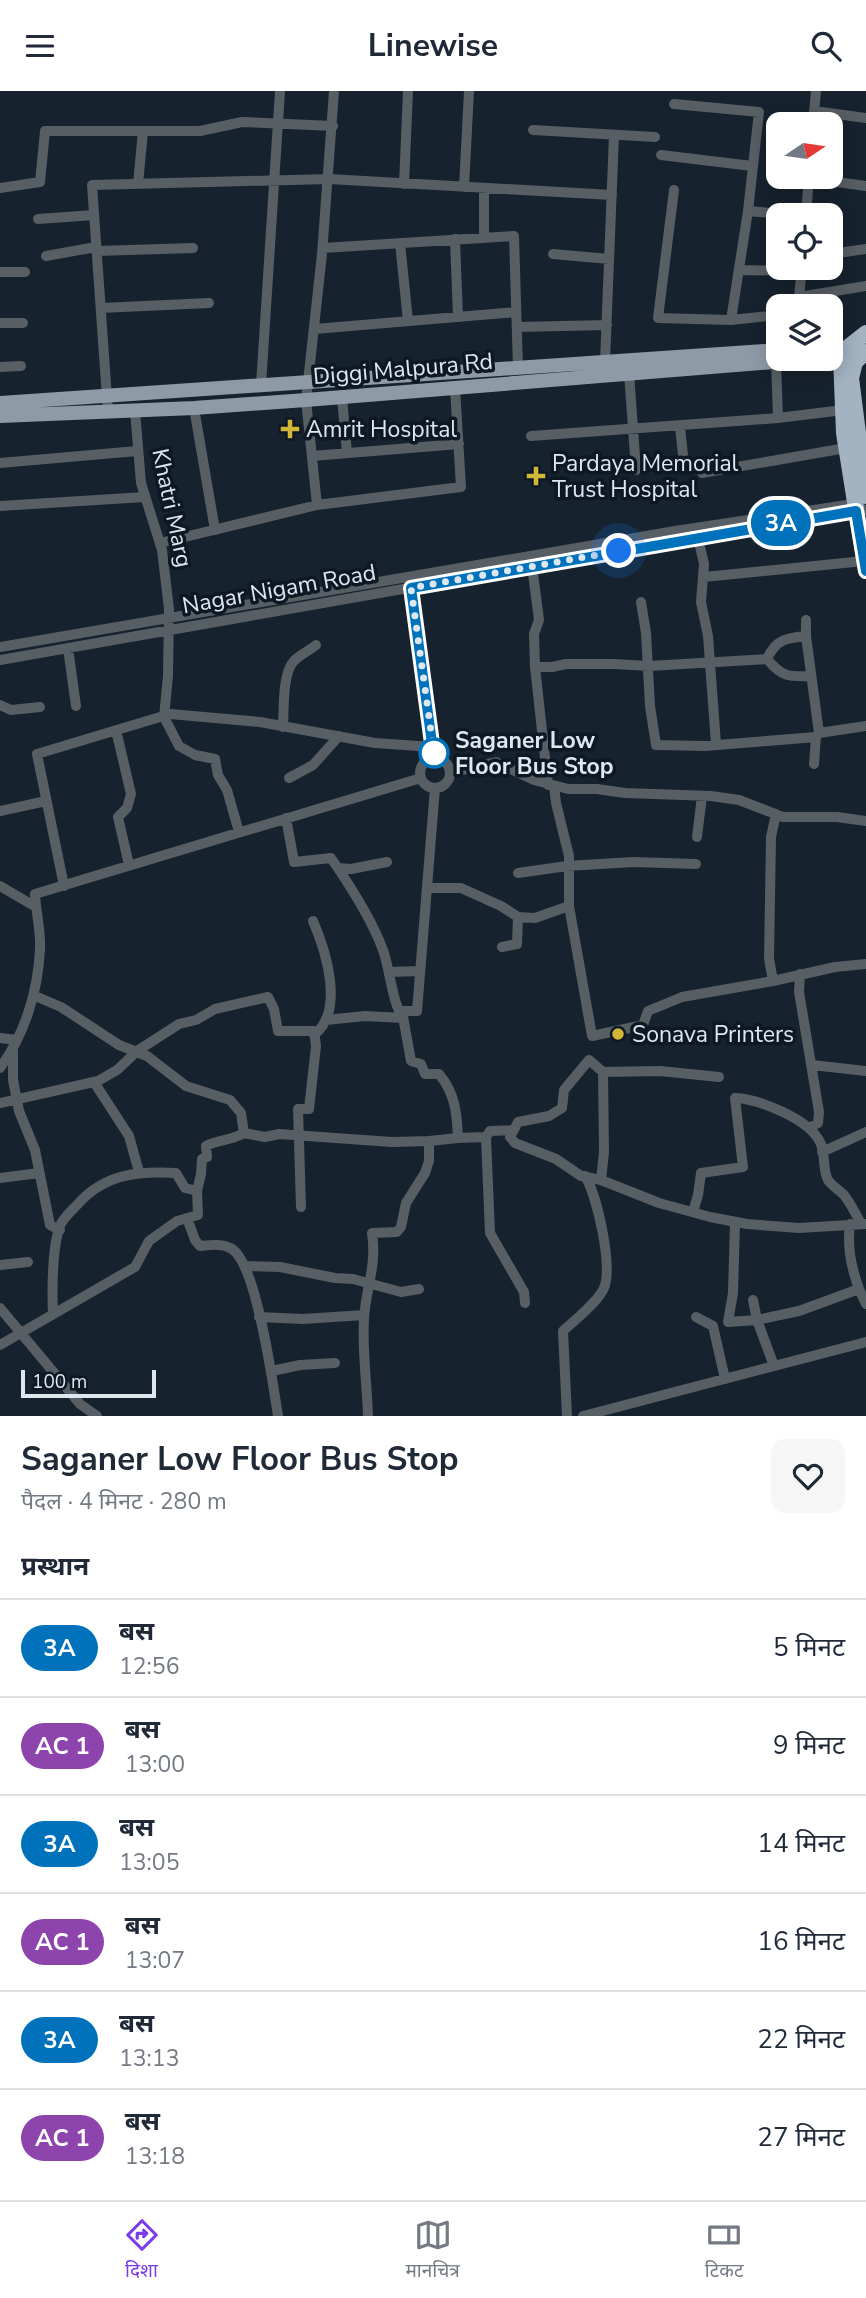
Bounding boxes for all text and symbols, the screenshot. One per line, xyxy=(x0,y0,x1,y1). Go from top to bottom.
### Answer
text: Linewise xyxy=(368,24,498,67)
icon: menu xyxy=(21,27,59,65)
icon: search xyxy=(807,27,845,65)
north arrow xyxy=(766,112,844,189)
map controls xyxy=(766,112,843,371)
button: locate xyxy=(766,203,843,280)
button: layers xyxy=(766,294,843,371)
street label: Diggi Malpura Rd xyxy=(312,346,494,392)
place label: Amrit Hospital xyxy=(306,414,457,445)
marker: Amrit Hospital xyxy=(280,419,300,439)
street label: Khatri Marg xyxy=(144,446,200,570)
place label: Pardaya Memorial Trust Hospital xyxy=(552,448,739,505)
marker: Pardaya Memorial Trust Hospital xyxy=(526,466,546,486)
line badge: 3A xyxy=(750,500,812,546)
text: 3A xyxy=(765,507,797,539)
your location xyxy=(601,533,636,568)
street label: Nagar Nigam Road xyxy=(180,557,378,621)
place label: Saganer Low Floor Bus Stop xyxy=(455,725,614,782)
marker: Saganer Low Floor Bus Stop xyxy=(419,738,449,768)
place label: Sonava Printers xyxy=(632,1019,794,1050)
marker: Sonava Printers xyxy=(610,1026,626,1042)
scale bar xyxy=(21,1367,156,1399)
text: 100 m xyxy=(32,1369,87,1395)
text: Saganer Low Floor Bus Stop xyxy=(21,1437,459,1482)
button: heart xyxy=(771,1439,845,1513)
text: पैदल · 4 मिनट · 280 m xyxy=(21,1486,227,1517)
text: प्रस्थान xyxy=(21,1549,89,1584)
text: बस xyxy=(119,1614,154,1649)
text: 5 मिनट xyxy=(773,1630,845,1665)
text: 3A xyxy=(43,1632,76,1664)
text: 12:56 xyxy=(119,1651,179,1682)
text: बस xyxy=(125,1712,160,1747)
text: 9 मिनट xyxy=(773,1728,845,1763)
text: AC 1 xyxy=(35,1730,90,1762)
text: 13:00 xyxy=(125,1749,185,1780)
text: बस xyxy=(119,1810,154,1845)
text: 14 मिनट xyxy=(757,1826,845,1861)
text: 3A xyxy=(43,1828,76,1860)
text: 13:05 xyxy=(119,1847,179,1878)
text: बस xyxy=(125,1908,160,1943)
text: 16 मिनट xyxy=(757,1924,845,1959)
text: AC 1 xyxy=(35,1926,90,1958)
text: 13:07 xyxy=(125,1945,185,1976)
text: बस xyxy=(119,2006,154,2041)
text: 22 मिनट xyxy=(757,2022,845,2057)
text: 3A xyxy=(43,2024,76,2056)
text: 13:13 xyxy=(119,2043,179,2074)
text: बस xyxy=(125,2104,160,2139)
text: 27 मिनट xyxy=(757,2120,845,2155)
text: AC 1 xyxy=(35,2122,90,2154)
text: 13:18 xyxy=(125,2141,185,2172)
tab: दिशा xyxy=(123,2216,161,2285)
tab: मानचित्र xyxy=(406,2216,460,2285)
tab: टिकट xyxy=(705,2216,743,2285)

